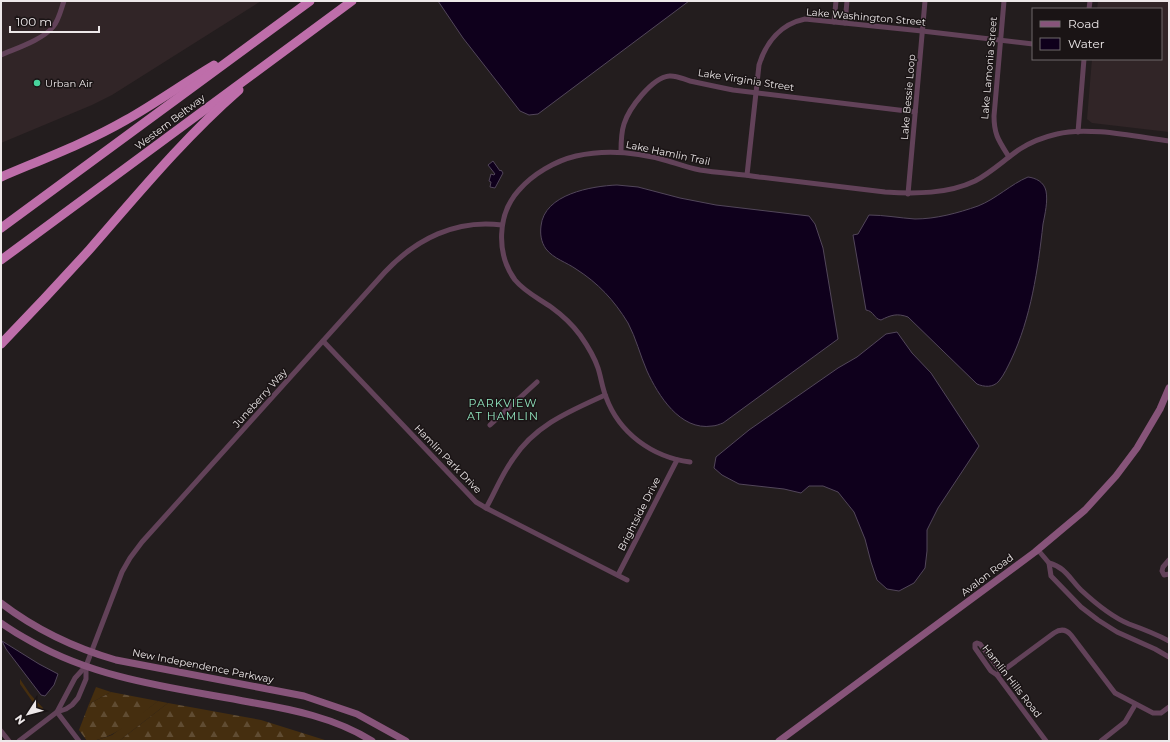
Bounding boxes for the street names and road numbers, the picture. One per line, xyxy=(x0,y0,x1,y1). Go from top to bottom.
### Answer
street label: Lake Washington Street xyxy=(805,5,927,29)
street label: Lake Lamonia Street xyxy=(978,16,1000,120)
street label: Lake Bessie Loop xyxy=(898,53,918,140)
street label: Lake Virginia Street xyxy=(697,66,795,94)
street label: Western Beltway xyxy=(132,91,208,153)
street label: Lake Hamlin Trail xyxy=(625,138,711,168)
street label: Juneberry Way xyxy=(229,365,290,431)
street label: Hamlin Park Drive xyxy=(412,422,484,496)
street label: Brightside Drive xyxy=(615,475,663,553)
street label: Avalon Road xyxy=(958,551,1016,599)
street label: Hamlin Hills Road xyxy=(979,642,1045,720)
street label: New Independence Parkway xyxy=(131,646,275,686)

